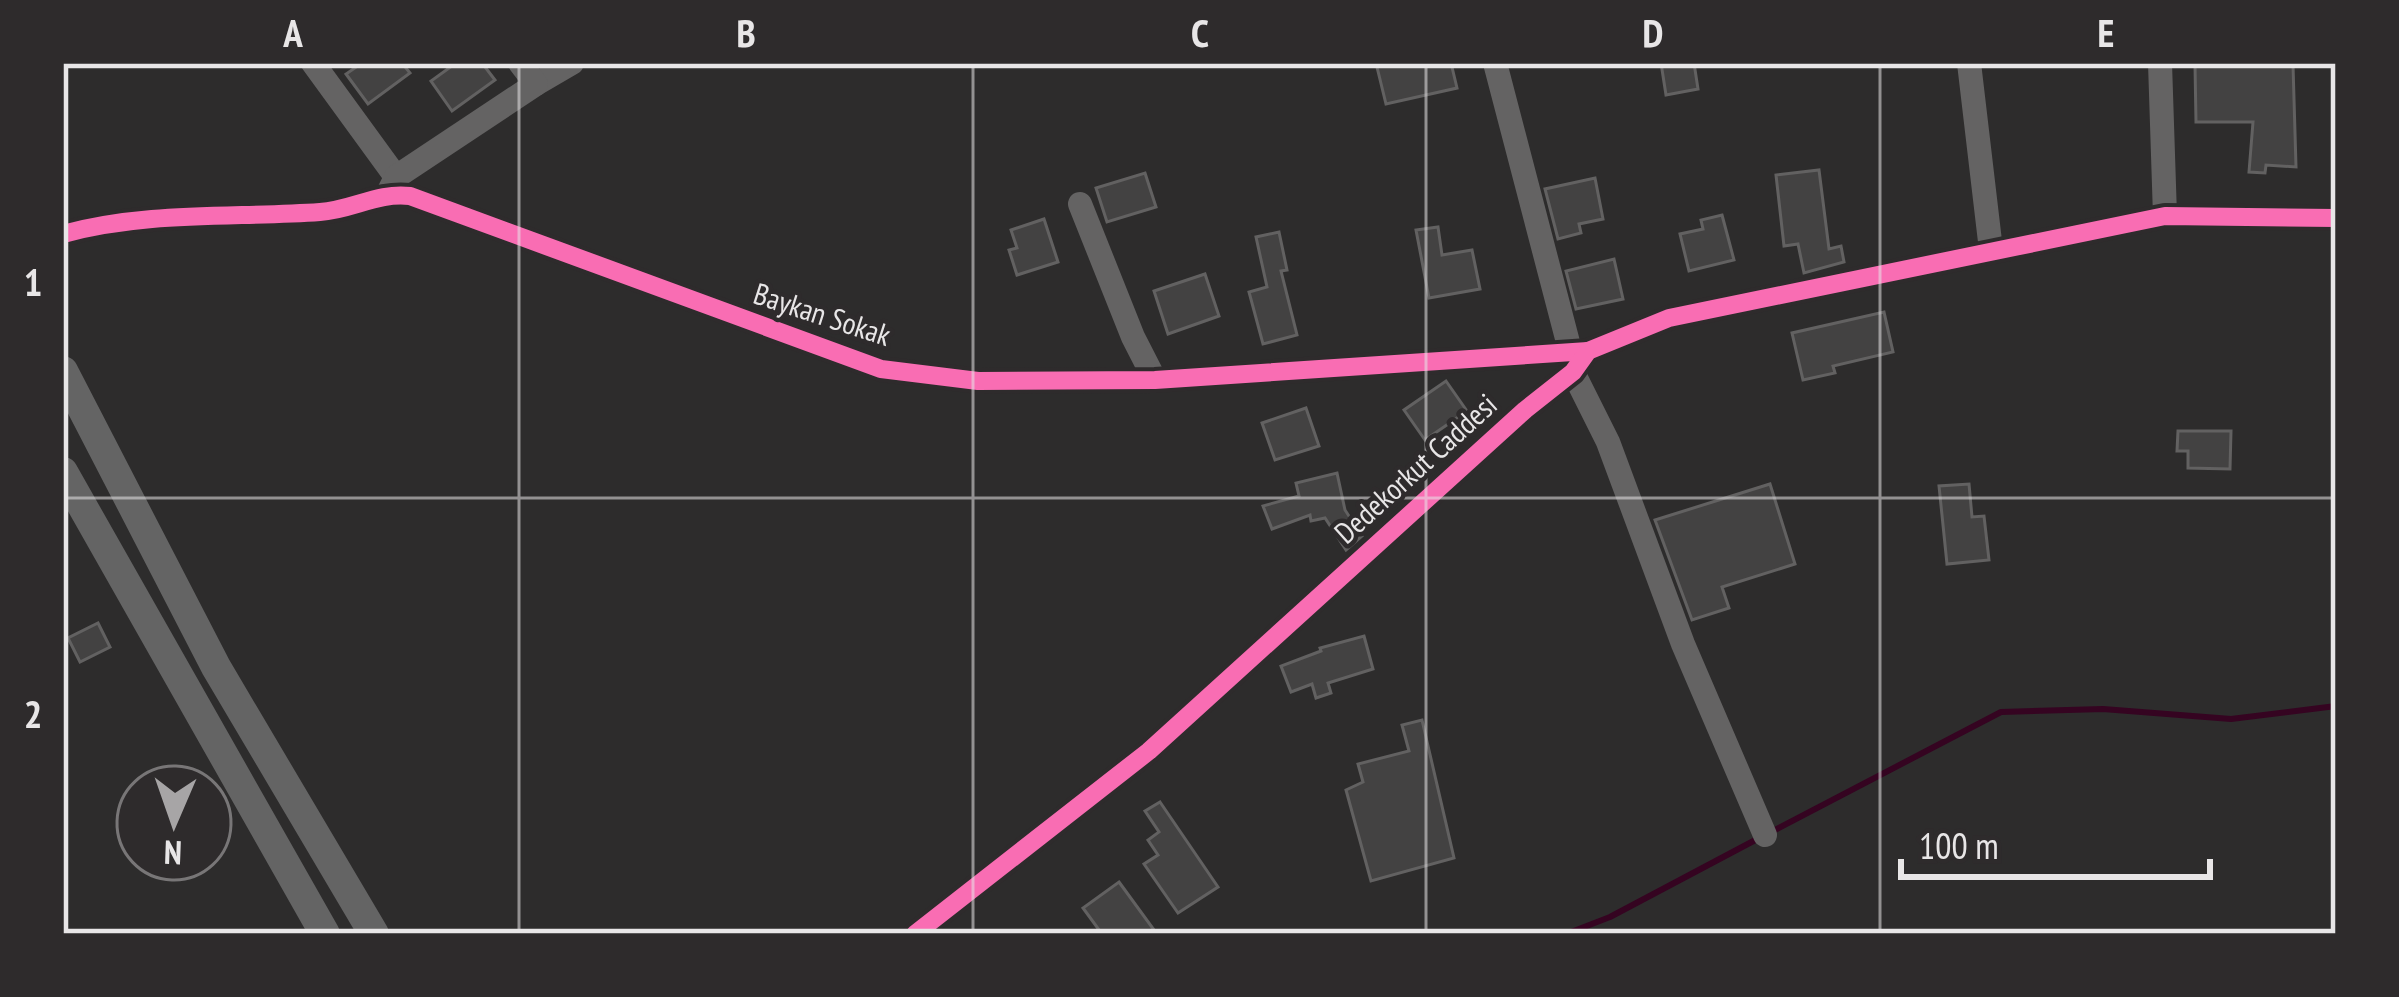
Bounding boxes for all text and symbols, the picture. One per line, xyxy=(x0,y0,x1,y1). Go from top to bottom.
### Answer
text: A xyxy=(282,7,303,58)
text: B xyxy=(736,7,756,58)
text: C xyxy=(1191,7,1209,58)
text: D xyxy=(1643,7,1663,58)
text: E xyxy=(2098,7,2114,58)
text: 1 xyxy=(24,256,42,307)
street label: Baykan Sokak xyxy=(749,273,896,354)
street label: Dedekorkut Caddesi xyxy=(1326,385,1504,551)
text: 2 xyxy=(24,688,42,739)
north arrow xyxy=(114,763,234,883)
scale bar xyxy=(1901,805,2210,879)
text: 100 m xyxy=(1919,822,1999,869)
text: N xyxy=(163,832,183,875)

